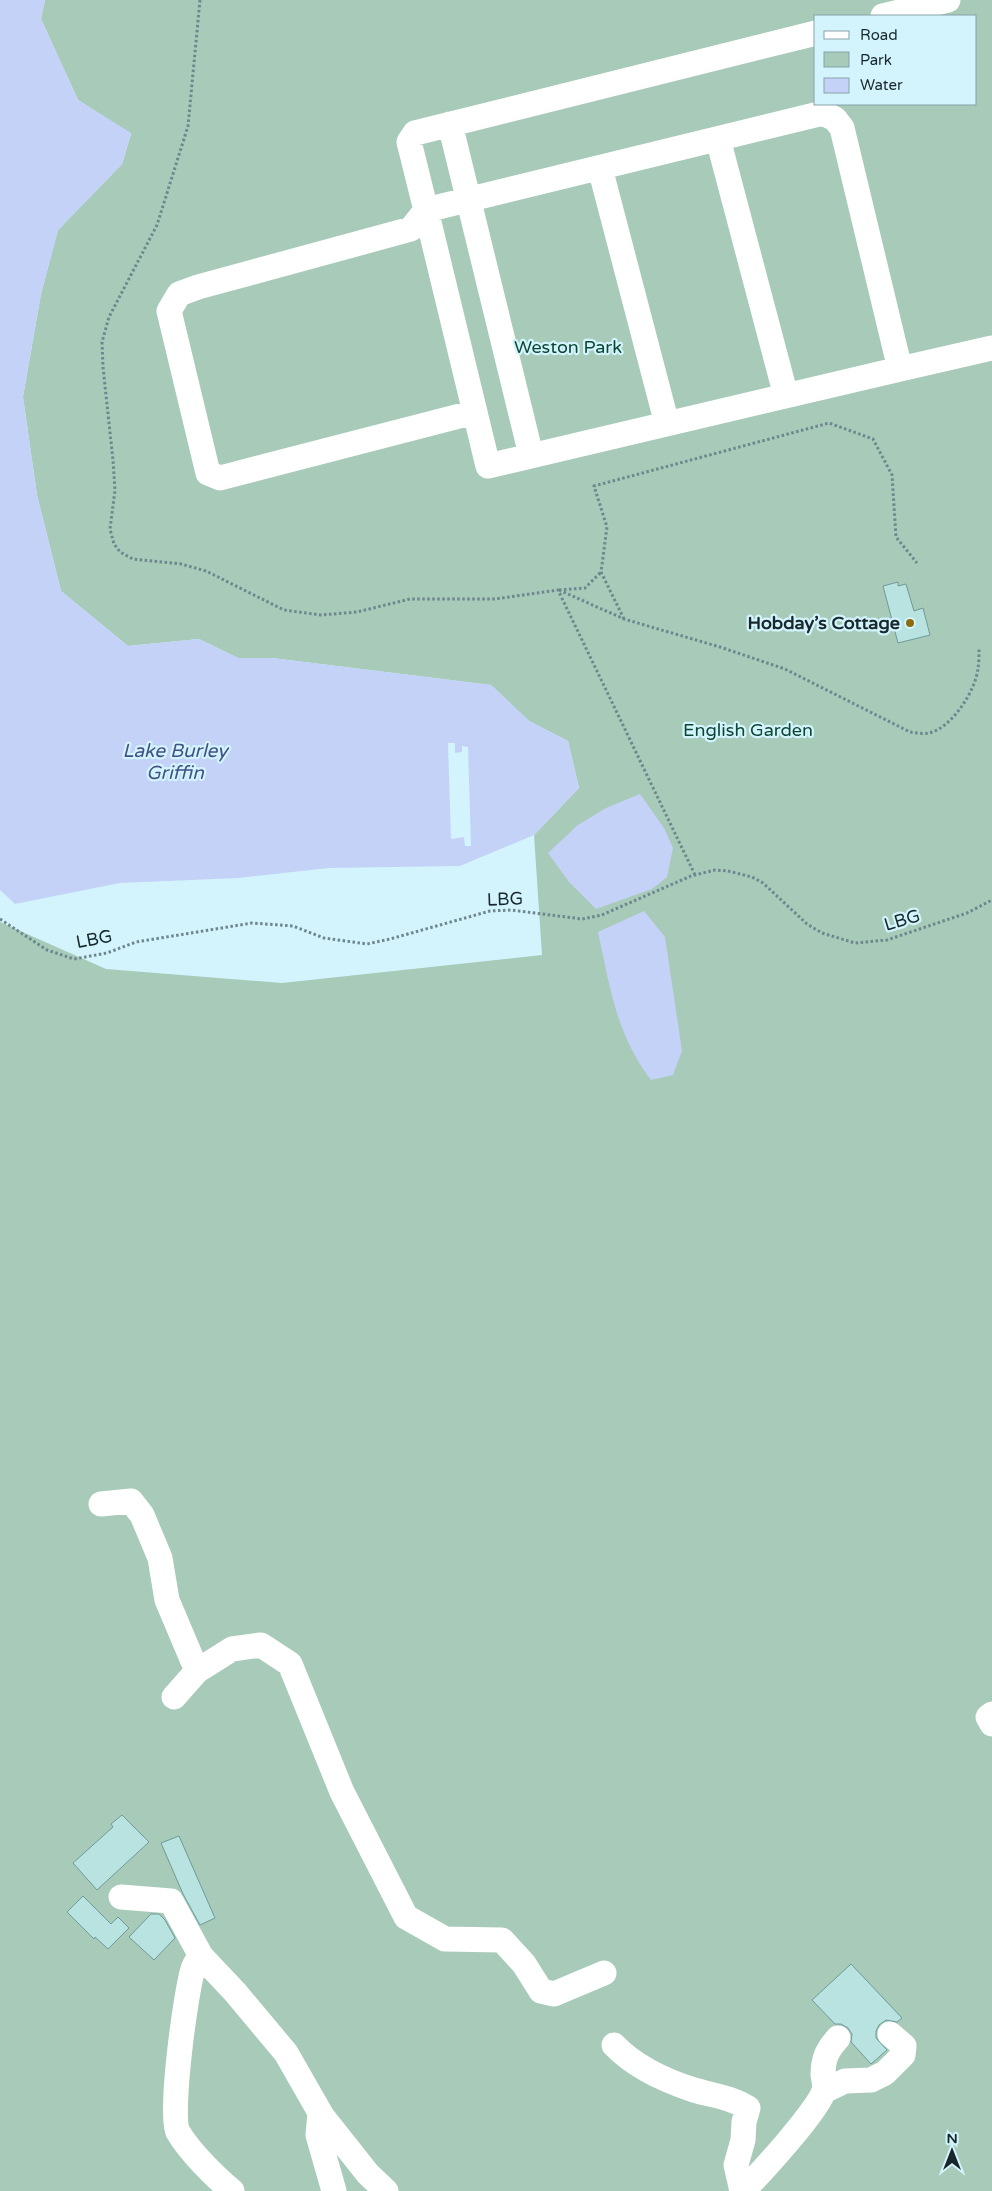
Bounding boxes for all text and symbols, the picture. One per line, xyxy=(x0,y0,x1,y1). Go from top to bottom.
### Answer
legend xyxy=(814,15,977,105)
text: Road xyxy=(860,26,898,44)
text: Park xyxy=(860,51,892,69)
text: Water xyxy=(860,76,903,94)
park label: Weston Park xyxy=(514,336,622,358)
place label: Hobday’s Cottage xyxy=(748,612,900,634)
marker: Hobday’s Cottage xyxy=(904,617,916,629)
park label: English Garden xyxy=(683,719,813,741)
water label: Lake Burley Griffin xyxy=(123,740,230,784)
street label: LBG xyxy=(486,887,524,911)
street label: LBG xyxy=(881,904,923,936)
street label: LBG xyxy=(74,925,114,953)
north arrow xyxy=(927,2126,977,2176)
text: N xyxy=(946,2130,958,2147)

